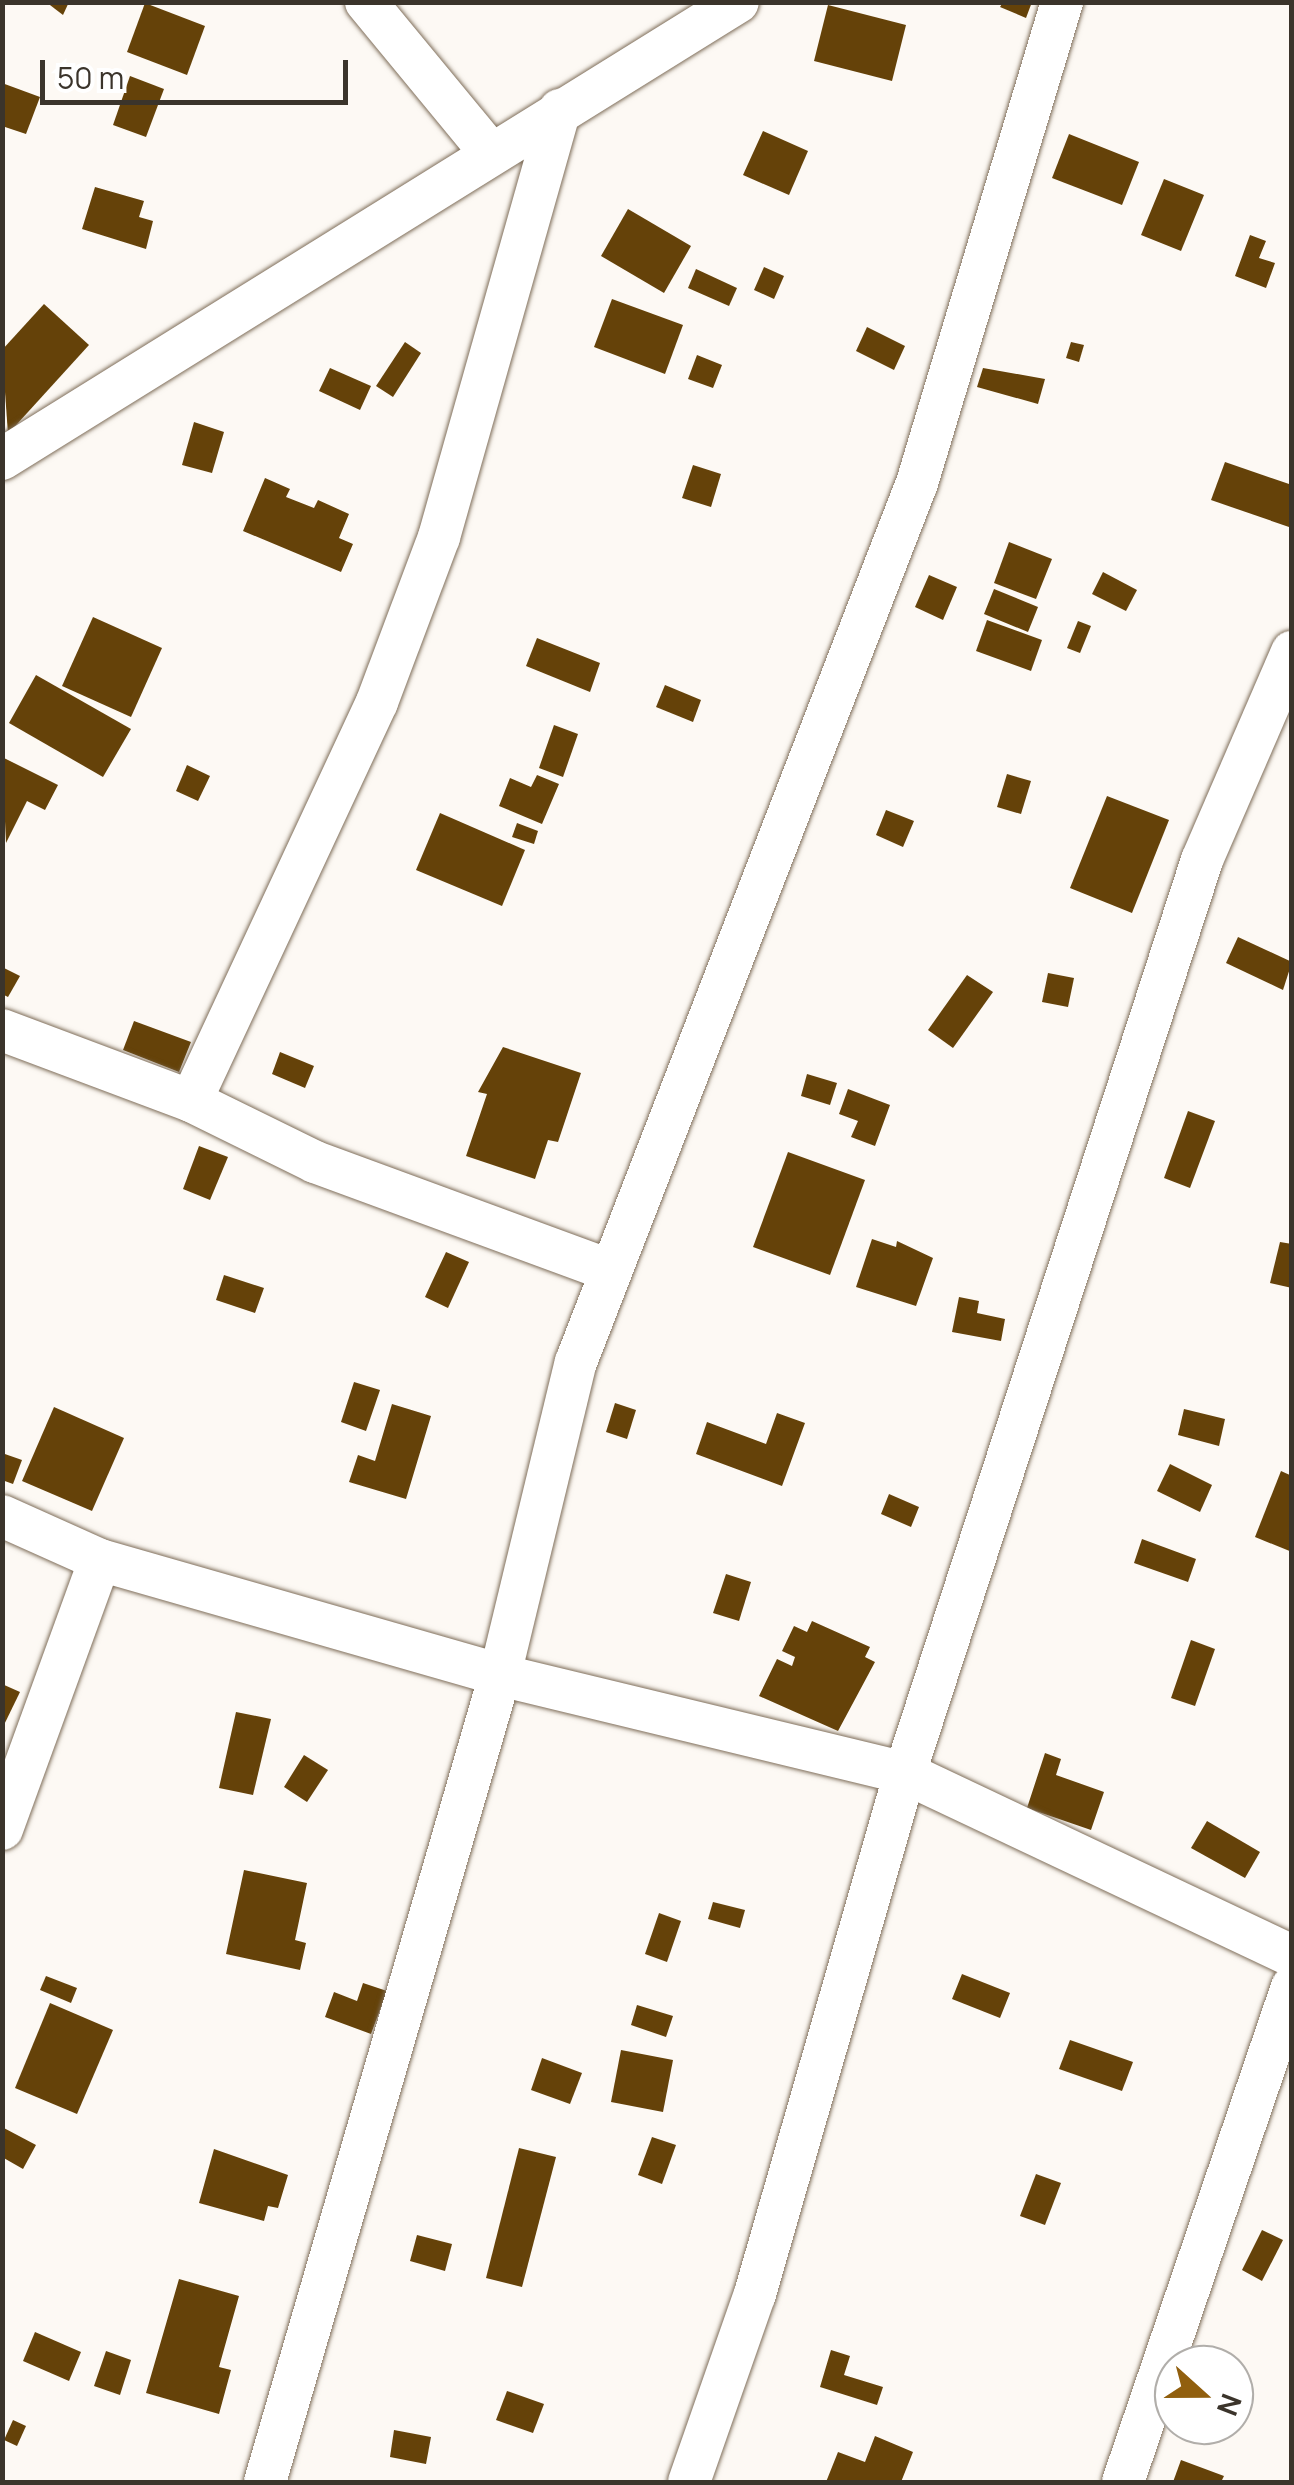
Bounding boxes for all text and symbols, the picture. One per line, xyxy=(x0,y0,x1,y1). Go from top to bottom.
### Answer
scale bar xyxy=(45,40,352,102)
text: 50 m xyxy=(57,57,124,98)
north arrow xyxy=(1154,2345,1254,2445)
text: N xyxy=(1209,2389,1251,2421)

